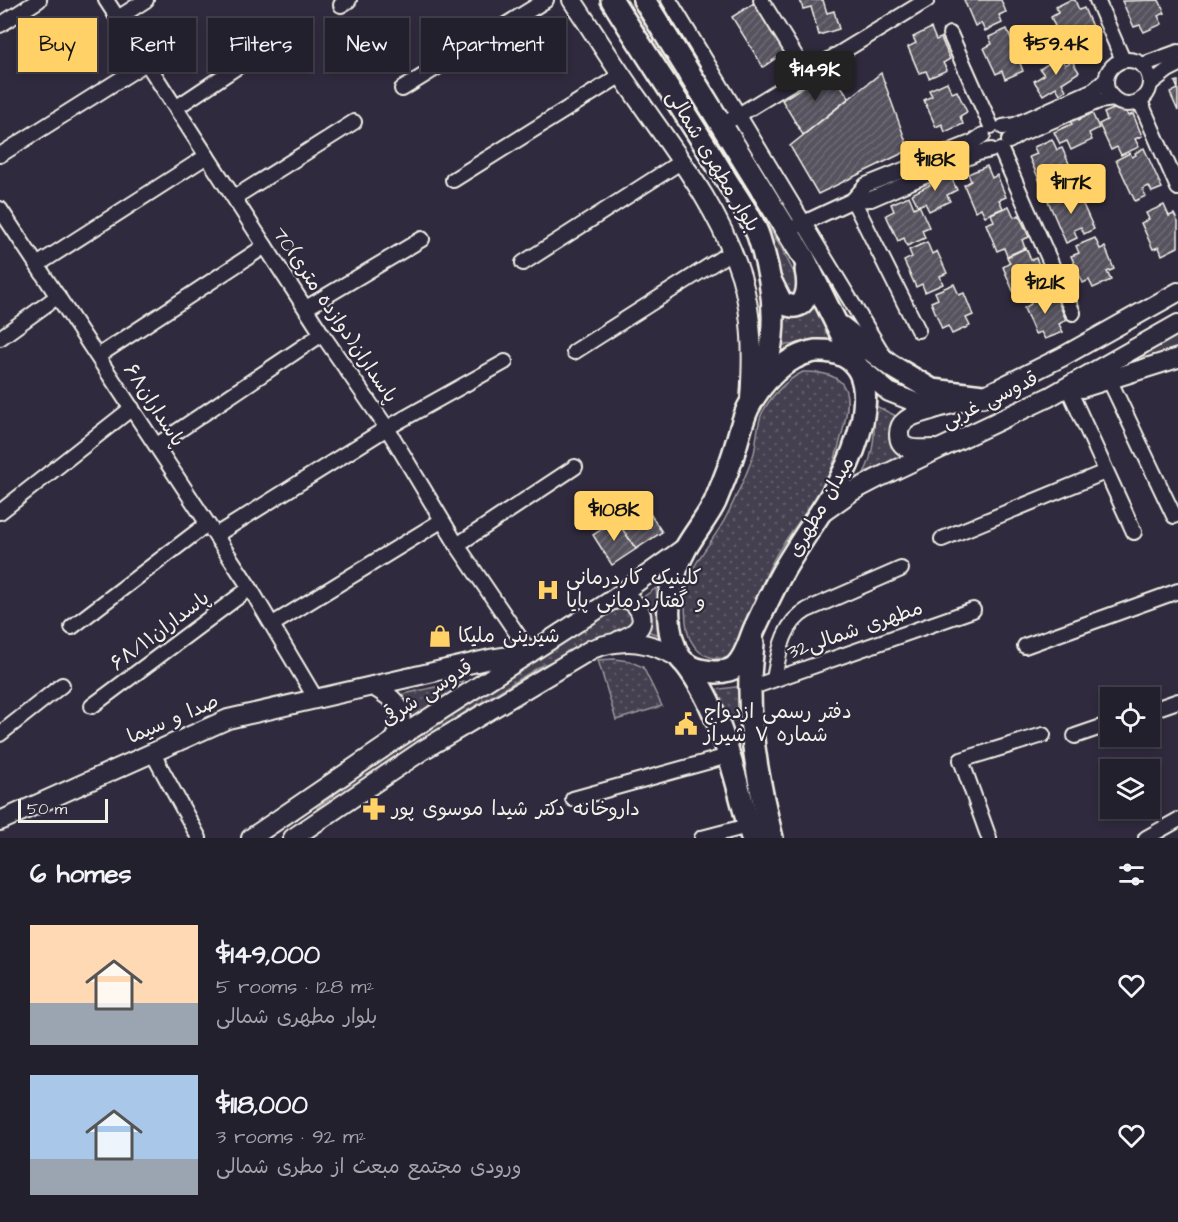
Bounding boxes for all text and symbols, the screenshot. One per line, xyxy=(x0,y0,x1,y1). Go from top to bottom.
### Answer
chip: Buy xyxy=(18,18,97,72)
chip: Rent xyxy=(109,18,196,72)
chip: Filters xyxy=(208,18,313,72)
chip: New xyxy=(325,18,409,72)
chip: Apartment xyxy=(421,18,566,72)
pin: $59.4K xyxy=(1007,25,1105,76)
text: $59.4K xyxy=(1023,30,1089,58)
pin: $149K xyxy=(773,51,857,102)
text: $149K xyxy=(790,56,840,84)
street label: بلوار مطهری شمالی xyxy=(659,85,767,237)
pin: $118K xyxy=(893,141,977,192)
text: $118K xyxy=(914,146,956,174)
pin: $117K xyxy=(1029,164,1113,215)
text: $117K xyxy=(1051,169,1091,197)
street label: 70پاسداران(دوازده متری) xyxy=(266,221,404,409)
pin: $121K xyxy=(1003,264,1087,315)
text: $121K xyxy=(1025,269,1065,297)
street label: پاسداران۶۸ xyxy=(117,358,191,452)
street label: قدوسی غربی xyxy=(937,365,1043,435)
street label: میدان مطهری xyxy=(781,451,861,563)
pin: $108K xyxy=(572,491,656,542)
text: $108K xyxy=(588,496,640,524)
place label: کلینیک کاردرمانی و گفتاردرمانی پایا xyxy=(566,564,705,615)
hospital icon: کلینیک کاردرمانی و گفتاردرمانی پایا xyxy=(535,577,561,603)
street label: پاسداران۶۸/۱۱ xyxy=(104,584,216,678)
street label: 32مطهرى شمالى xyxy=(783,594,927,666)
place label: شیرینى ملیکا xyxy=(458,622,560,650)
shop icon: شیرینى ملیکا xyxy=(427,623,453,649)
street label: قدوسی شرقی xyxy=(376,653,478,733)
street label: صدا و سیما xyxy=(123,687,223,751)
map controls xyxy=(1100,687,1160,819)
button: locate xyxy=(1100,687,1160,747)
place label: دفتر رسمی ازدواج شماره ۷ شیراز xyxy=(702,698,852,749)
public building icon: دفتر رسمی ازدواج شماره ۷ شیراز xyxy=(673,711,699,737)
button: layers xyxy=(1100,759,1160,819)
place label: داروخانه دکتر شیدا موسوی پور xyxy=(390,795,640,823)
scale bar xyxy=(18,796,108,824)
pharmacy icon: داروخانه دکتر شیدا موسوی پور xyxy=(361,796,387,822)
text: 50 m xyxy=(27,798,67,820)
text: 6 homes xyxy=(30,856,132,892)
icon: filters xyxy=(1115,858,1148,891)
text: $149,000 xyxy=(216,937,320,973)
icon: home xyxy=(78,949,150,1021)
icon: heart xyxy=(1115,969,1148,1002)
text: 5 rooms · 128 m² xyxy=(216,973,374,1001)
text: بلوار مطهری شمالی xyxy=(216,1003,377,1031)
text: $118,000 xyxy=(216,1087,308,1123)
icon: home xyxy=(78,1099,150,1171)
icon: heart xyxy=(1115,1119,1148,1152)
text: 3 rooms · 92 m² xyxy=(216,1123,366,1151)
text: ورودی مجتمع مبعث از مطری شمالی xyxy=(216,1153,521,1181)

